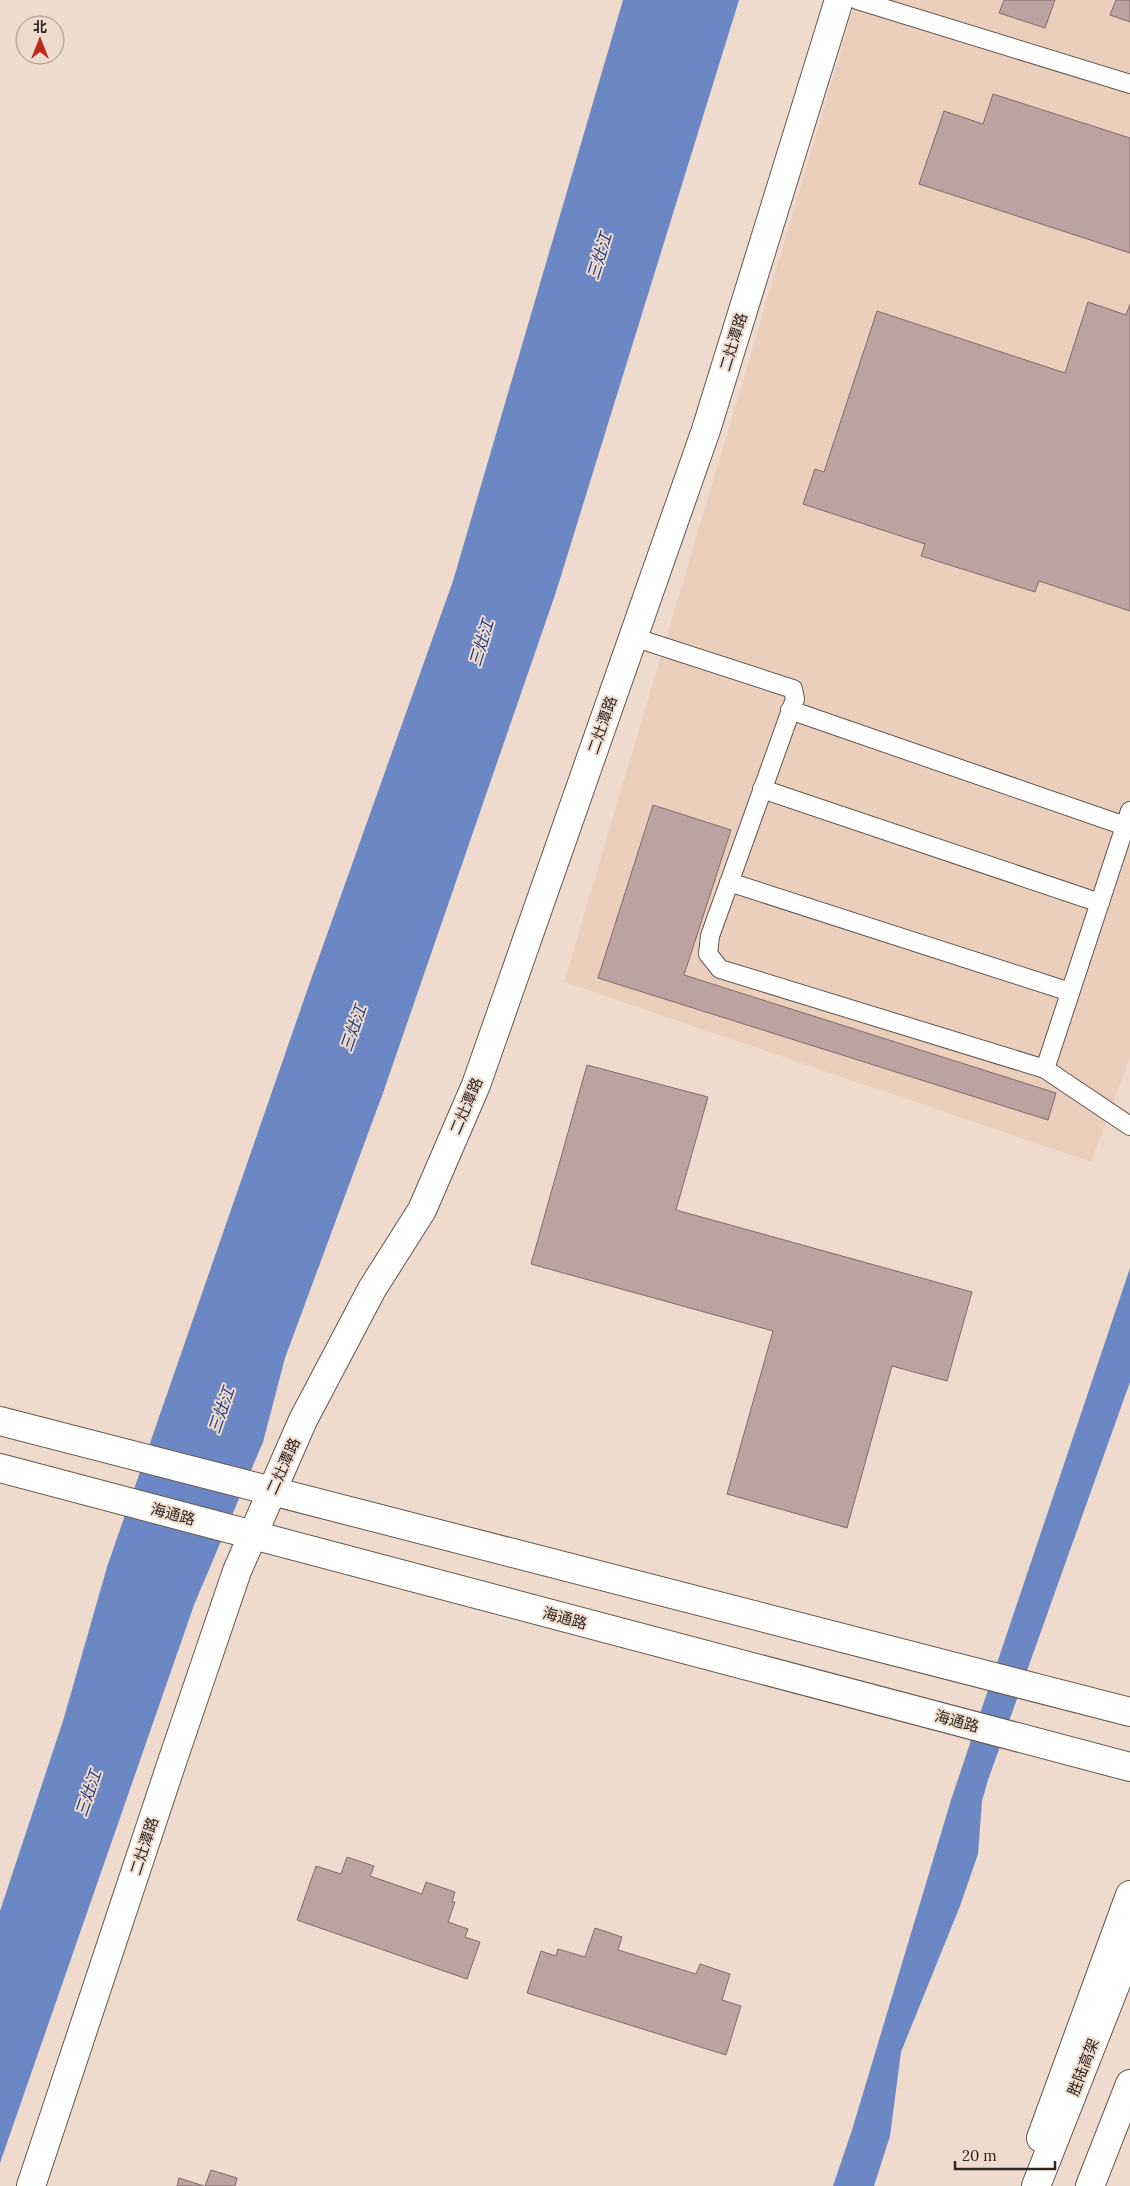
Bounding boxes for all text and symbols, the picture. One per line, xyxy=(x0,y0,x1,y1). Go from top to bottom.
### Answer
north arrow xyxy=(15,15,65,65)
text: 北 xyxy=(33,18,47,36)
water label: 三灶江 xyxy=(582,228,616,282)
street label: 二灶潭路 xyxy=(715,311,751,373)
water label: 三灶江 xyxy=(464,615,498,669)
street label: 二灶潭路 xyxy=(583,694,621,756)
water label: 三灶江 xyxy=(336,1000,371,1054)
street label: 二灶潭路 xyxy=(446,1075,486,1137)
water label: 三灶江 xyxy=(204,1382,239,1436)
street label: 二灶潭路 xyxy=(262,1435,304,1497)
street label: 海通路 xyxy=(149,1499,197,1529)
street label: 海通路 xyxy=(541,1603,589,1633)
street label: 海通路 xyxy=(933,1706,981,1736)
water label: 三灶江 xyxy=(71,1765,106,1819)
street label: 二灶潭路 xyxy=(126,1815,162,1877)
street label: 胜陆高架 xyxy=(1063,2036,1103,2098)
scale bar xyxy=(955,2138,1055,2170)
text: 20 m xyxy=(962,2146,997,2165)

